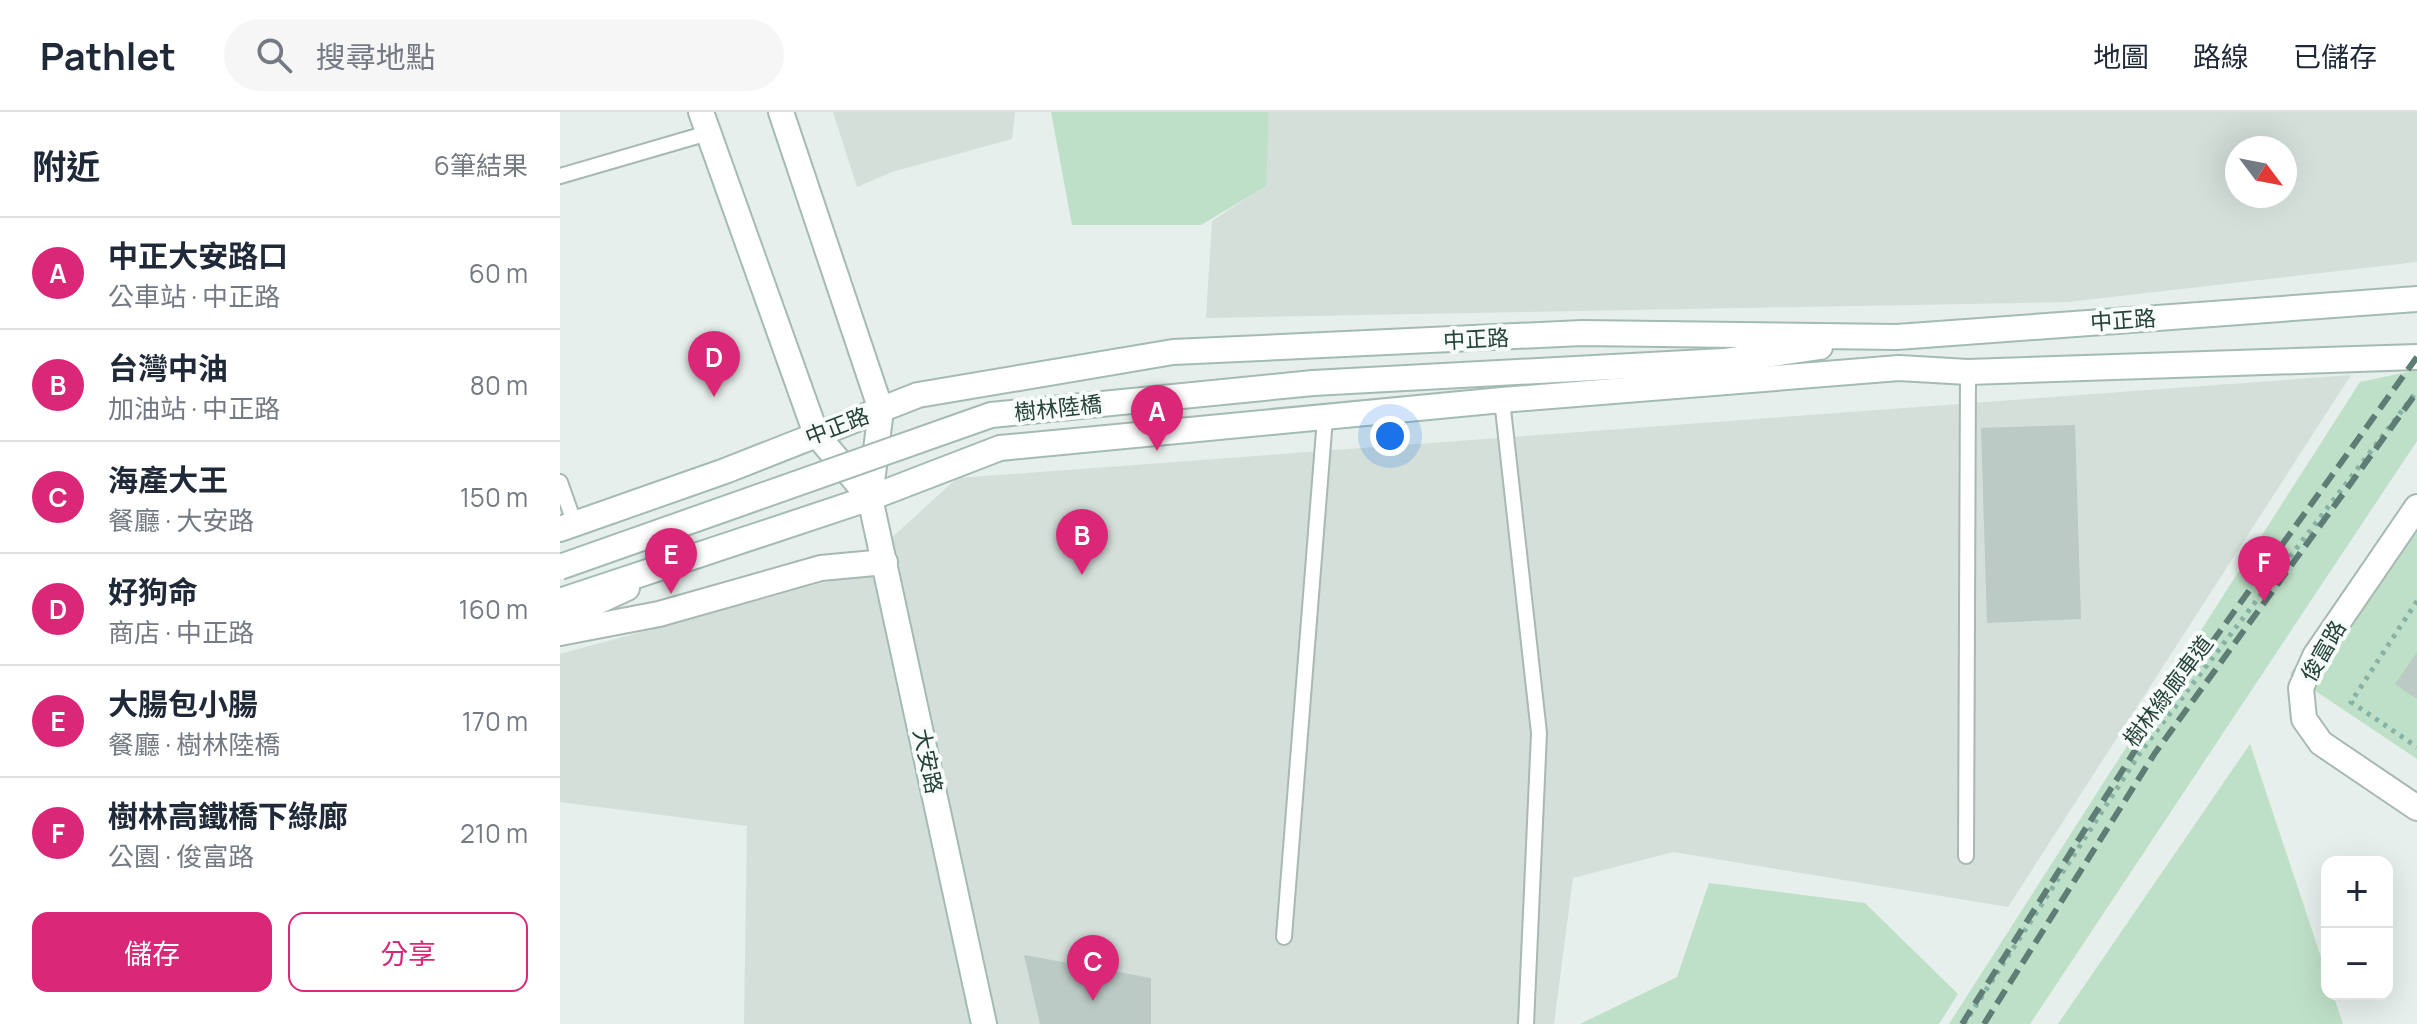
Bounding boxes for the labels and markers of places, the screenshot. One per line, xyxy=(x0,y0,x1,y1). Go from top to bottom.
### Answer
pin: D xyxy=(688,331,740,397)
pin: A xyxy=(1131,385,1183,451)
pin: B xyxy=(1056,509,1108,575)
pin: E xyxy=(645,528,697,594)
pin: F xyxy=(2238,536,2290,602)
pin: C xyxy=(1067,935,1119,1001)

